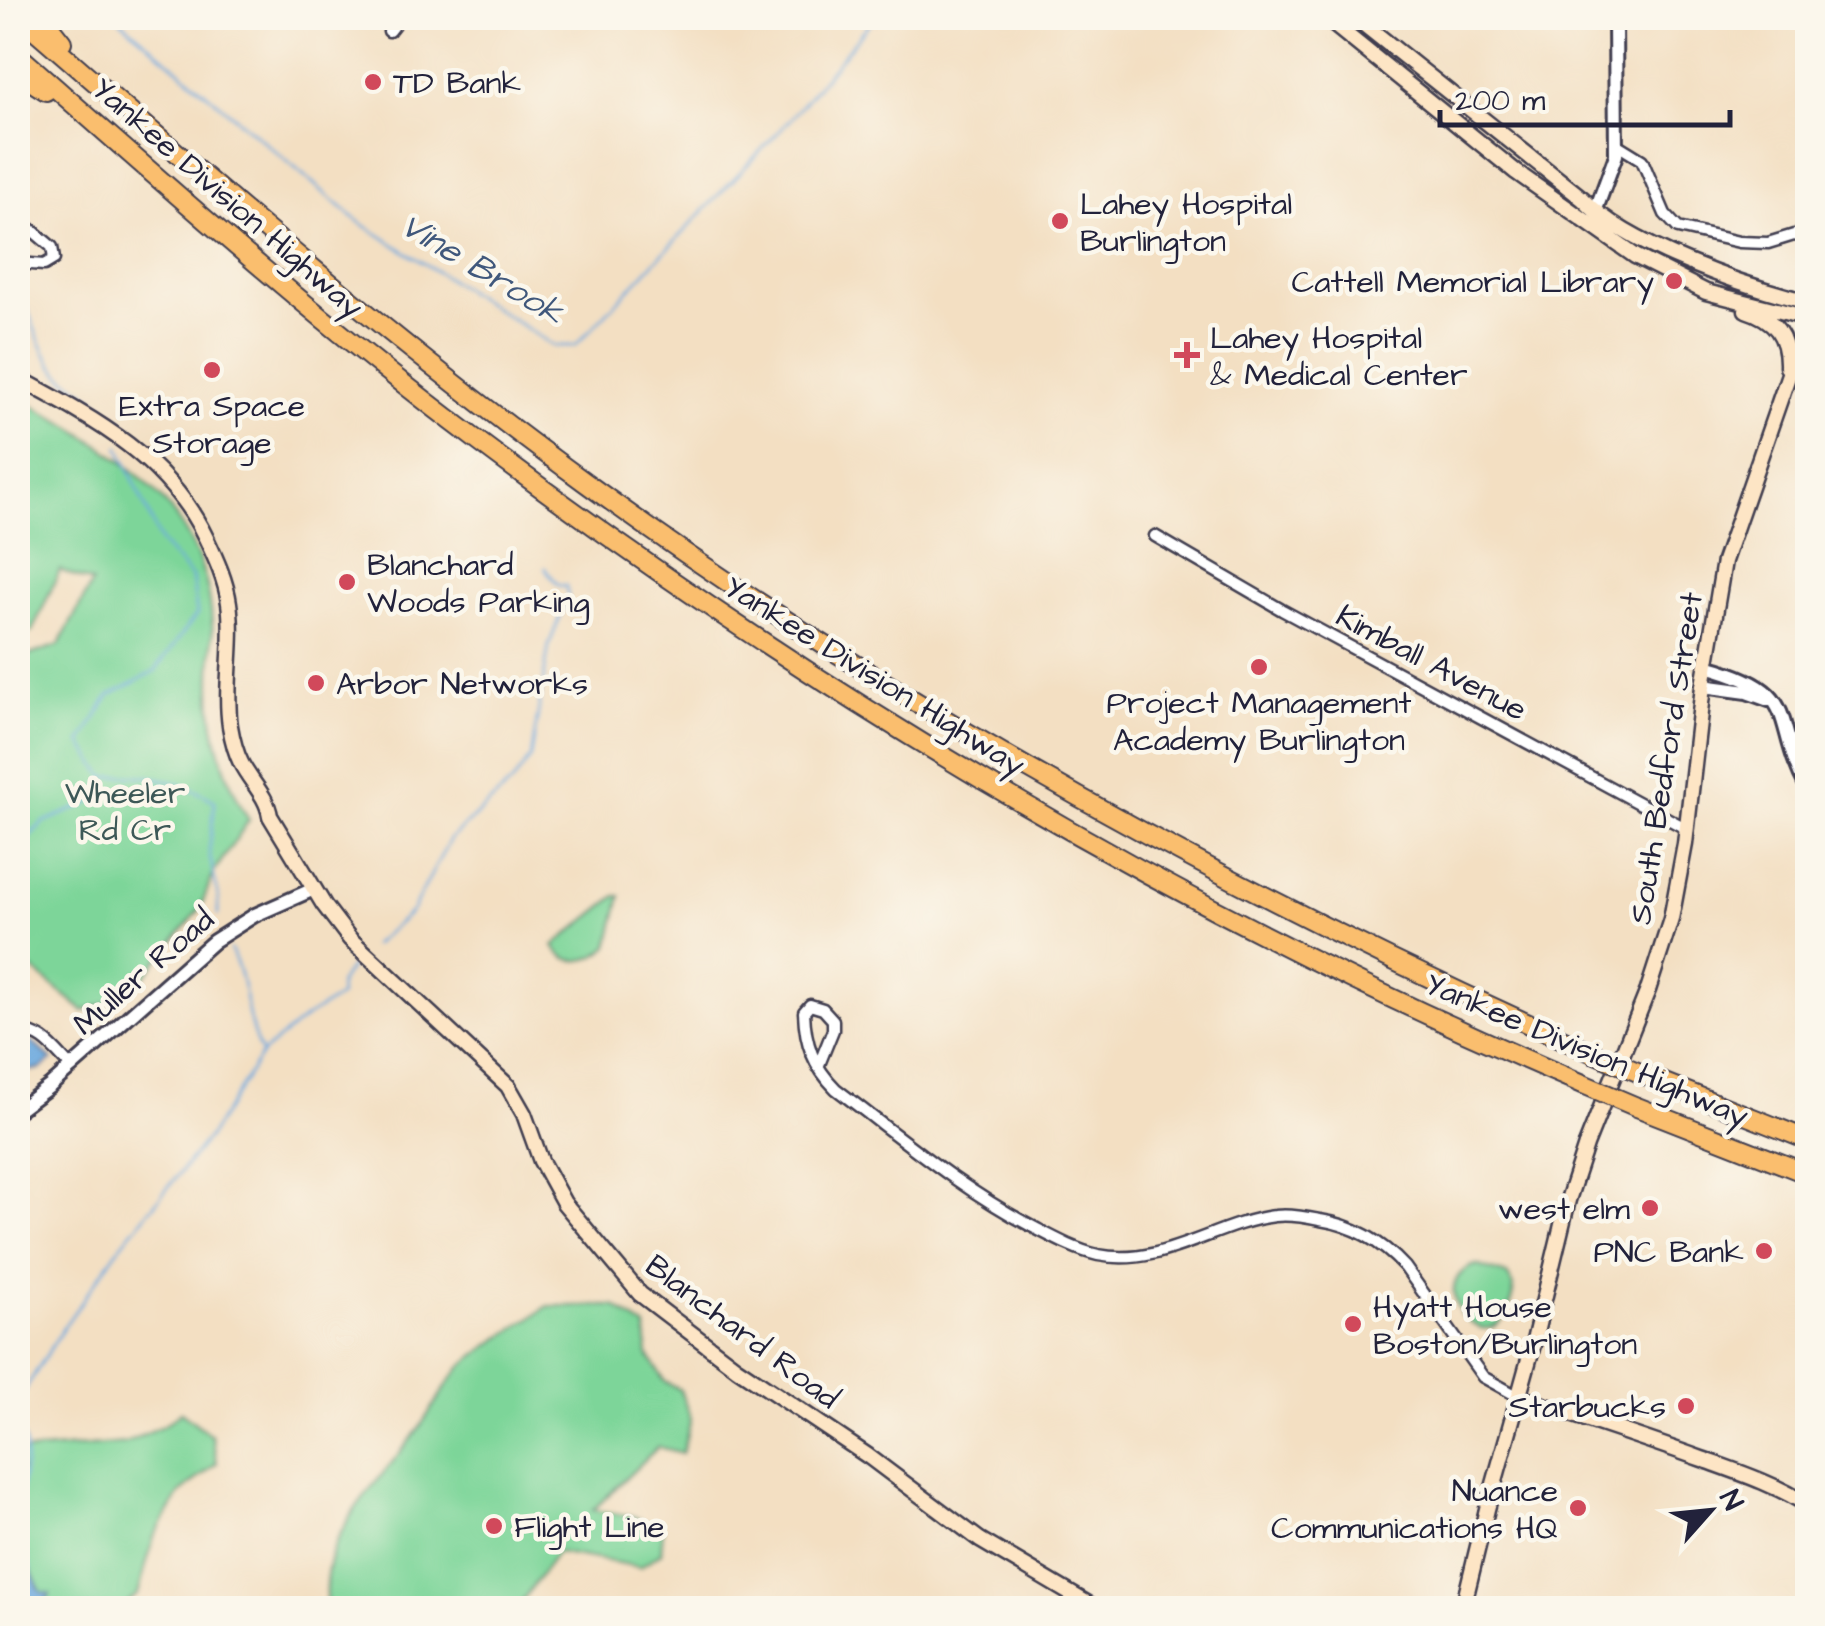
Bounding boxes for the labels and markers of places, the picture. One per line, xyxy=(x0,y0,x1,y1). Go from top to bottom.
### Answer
place label: TD Bank xyxy=(393,61,522,106)
marker: TD Bank xyxy=(362,71,384,93)
place label: Lahey Hospital Burlington xyxy=(1080,182,1292,264)
marker: Lahey Hospital Burlington xyxy=(1049,210,1071,232)
place label: Cattell Memorial Library xyxy=(1292,260,1654,305)
marker: Cattell Memorial Library xyxy=(1663,270,1685,292)
place label: Lahey Hospital & Medical Center xyxy=(1210,316,1468,398)
marker: Lahey Hospital & Medical Center xyxy=(1174,342,1200,368)
marker: Extra Space Storage xyxy=(201,359,223,381)
place label: Extra Space Storage xyxy=(119,384,305,466)
place label: Blanchard Woods Parking xyxy=(367,543,590,625)
marker: Blanchard Woods Parking xyxy=(336,571,358,593)
marker: Project Management Academy Burlington xyxy=(1248,656,1270,678)
place label: Arbor Networks xyxy=(336,662,588,707)
marker: Arbor Networks xyxy=(305,672,327,694)
place label: Project Management Academy Burlington xyxy=(1106,681,1412,763)
place label: west elm xyxy=(1498,1187,1630,1232)
marker: west elm xyxy=(1639,1197,1661,1219)
place label: PNC Bank xyxy=(1593,1230,1744,1275)
marker: PNC Bank xyxy=(1753,1240,1775,1262)
place label: Hyatt House Boston/Burlington xyxy=(1373,1285,1637,1367)
marker: Hyatt House Boston/Burlington xyxy=(1342,1313,1364,1335)
place label: Starbucks xyxy=(1508,1385,1666,1430)
marker: Starbucks xyxy=(1675,1395,1697,1417)
place label: Nuance Communications HQ xyxy=(1271,1469,1558,1551)
marker: Nuance Communications HQ xyxy=(1567,1497,1589,1519)
place label: Flight Line xyxy=(514,1505,664,1550)
marker: Flight Line xyxy=(483,1515,505,1537)

